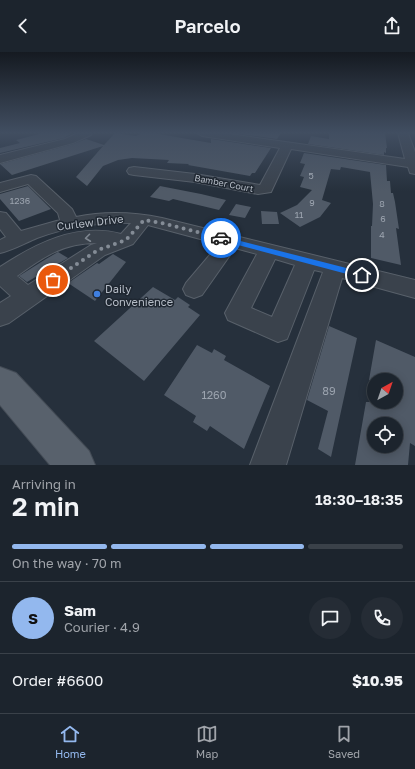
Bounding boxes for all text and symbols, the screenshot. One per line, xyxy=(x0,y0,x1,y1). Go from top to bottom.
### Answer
icon: back xyxy=(12,15,34,37)
text: Parcelo xyxy=(175,15,240,37)
icon: share xyxy=(381,15,403,37)
house number: 5 xyxy=(308,170,314,181)
street label: Bamber Court xyxy=(194,172,255,194)
house number: 1236 xyxy=(10,195,30,206)
house number: 9 xyxy=(309,197,315,208)
house number: 8 xyxy=(379,198,385,209)
house number: 11 xyxy=(295,209,304,220)
street label: Curlew Drive xyxy=(56,211,124,233)
house number: 6 xyxy=(380,213,386,224)
courier xyxy=(201,218,241,258)
icon: car xyxy=(210,227,232,249)
house number: 4 xyxy=(379,229,385,240)
one-way arrow xyxy=(84,233,91,242)
pin xyxy=(345,258,379,292)
pin xyxy=(36,263,70,297)
icon: home xyxy=(351,264,373,286)
icon: bag xyxy=(42,269,64,291)
place label: Daily Convenience xyxy=(105,282,173,308)
marker: Daily Convenience xyxy=(92,289,102,299)
north arrow xyxy=(367,373,403,409)
map controls xyxy=(367,373,403,453)
house number: 89 xyxy=(322,384,336,397)
house number: 1260 xyxy=(201,388,227,401)
button: locate xyxy=(367,417,403,453)
text: Arriving in xyxy=(12,476,76,492)
text: 18:30–18:35 xyxy=(315,490,403,508)
text: 2 min xyxy=(12,491,80,522)
text: On the way · 70 m xyxy=(12,555,122,571)
button: chat xyxy=(309,597,351,639)
button: phone xyxy=(361,597,403,639)
text: Sam xyxy=(64,601,96,619)
text: S xyxy=(28,609,38,627)
text: Courier · 4.9 xyxy=(64,619,140,635)
text: Order #6600 xyxy=(12,671,103,689)
text: $10.95 xyxy=(352,671,403,689)
tab: Home xyxy=(55,723,86,760)
tab: Map xyxy=(196,723,218,760)
tab: Saved xyxy=(328,723,360,760)

